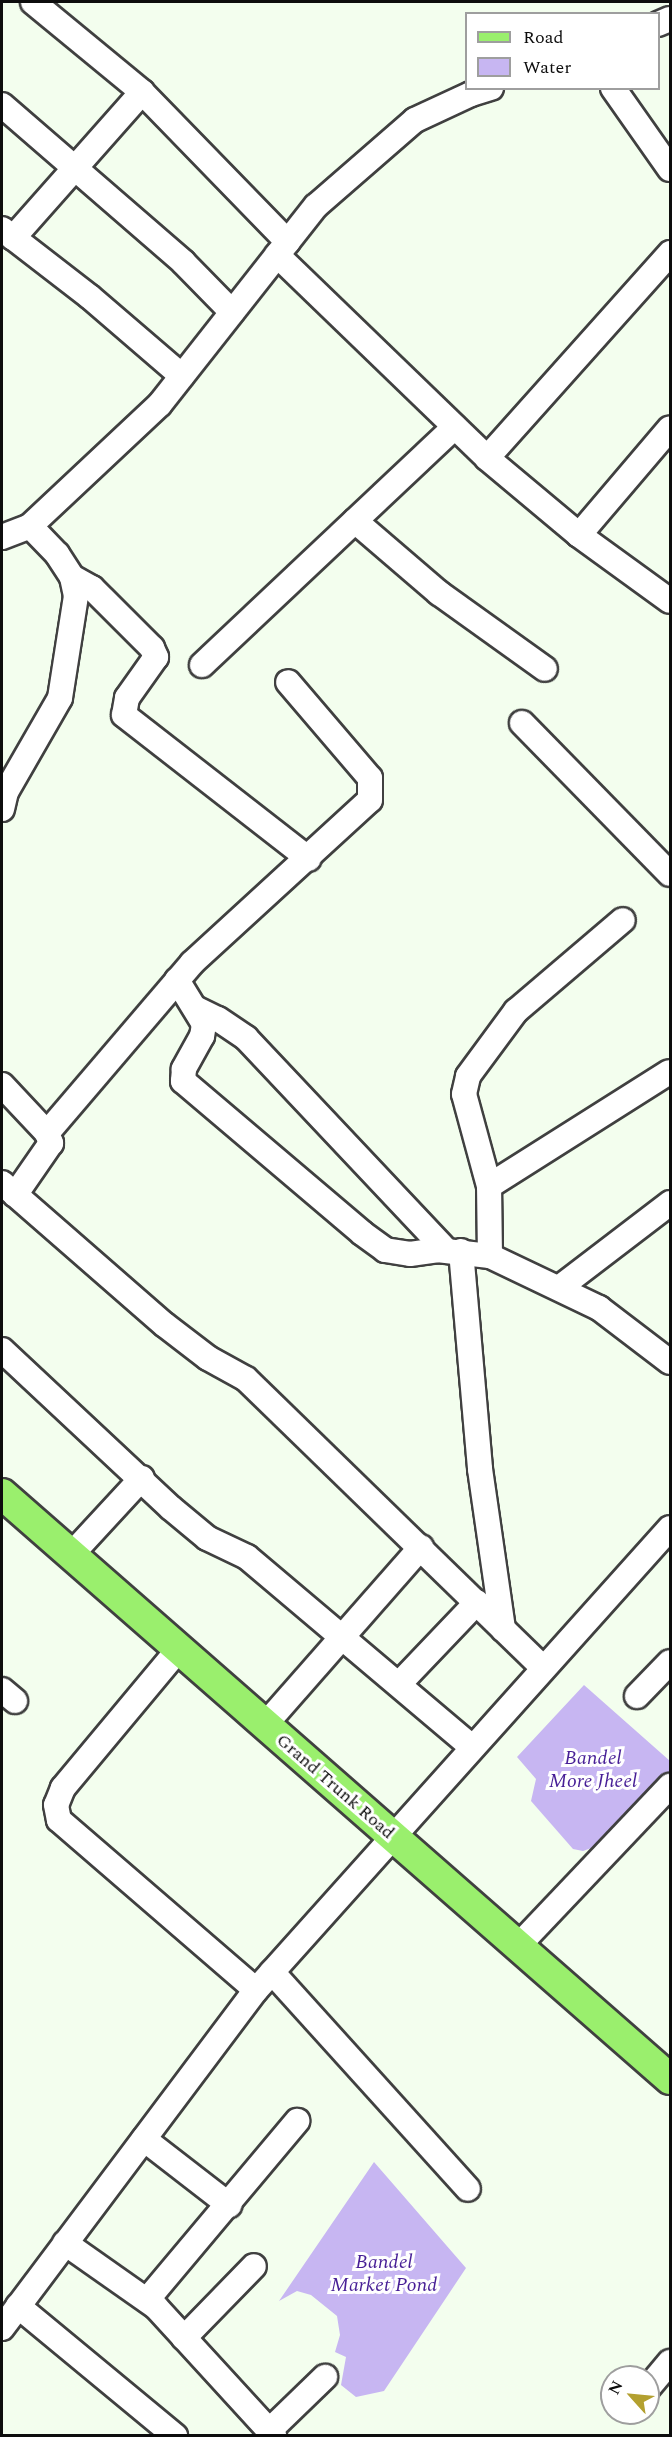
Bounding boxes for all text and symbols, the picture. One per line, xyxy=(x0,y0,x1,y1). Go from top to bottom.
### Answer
legend xyxy=(465,12,660,90)
text: Road xyxy=(523,24,564,51)
text: Water xyxy=(523,54,571,81)
street label: Grand Trunk Road xyxy=(272,1730,398,1844)
water label: Bandel More Jheel xyxy=(549,1746,637,1793)
water label: Bandel Market Pond xyxy=(331,2250,437,2297)
north arrow xyxy=(600,2365,660,2425)
text: N xyxy=(602,2376,629,2399)

